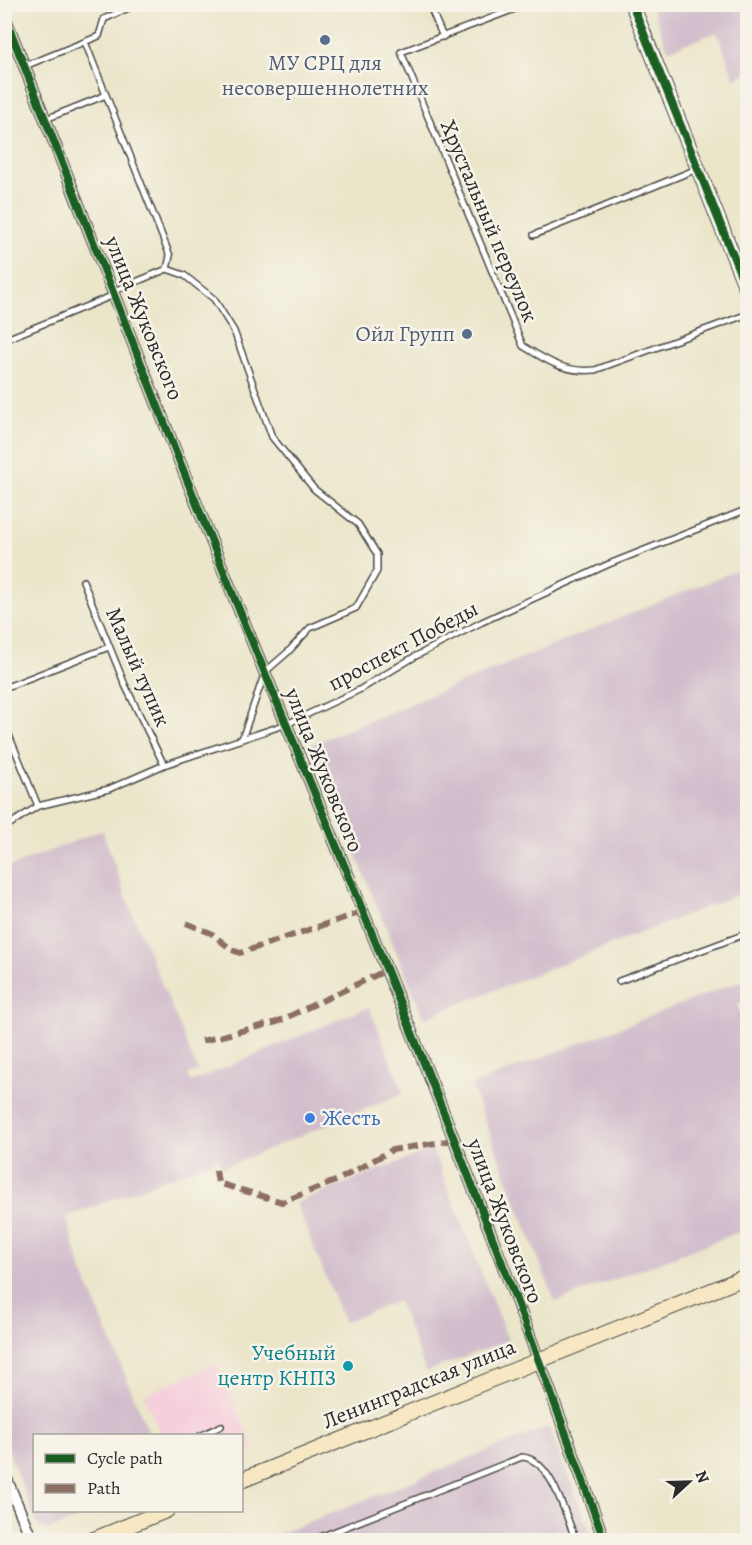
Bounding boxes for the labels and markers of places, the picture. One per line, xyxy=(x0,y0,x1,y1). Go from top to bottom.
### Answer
marker: МУ СРЦ для несовершеннолетних xyxy=(318,33,332,47)
place label: МУ СРЦ для несовершеннолетних xyxy=(221,48,429,103)
place label: Ойл Групп xyxy=(355,319,455,349)
marker: Ойл Групп xyxy=(460,327,474,341)
place label: Жесть xyxy=(322,1103,381,1133)
marker: Жесть xyxy=(303,1111,317,1125)
place label: Учебный центр КНПЗ xyxy=(217,1338,336,1393)
marker: Учебный центр КНПЗ xyxy=(341,1359,355,1373)

